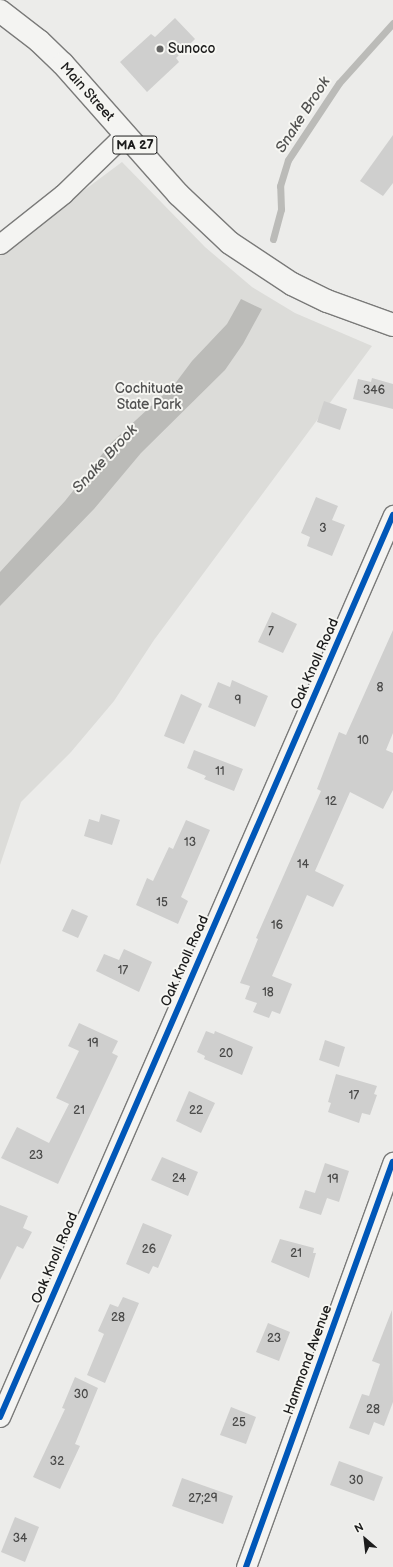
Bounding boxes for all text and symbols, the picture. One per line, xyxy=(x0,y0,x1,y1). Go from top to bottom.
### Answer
place label: Sunoco xyxy=(168,41,216,57)
marker: Sunoco xyxy=(155,44,165,54)
street label: Main Street xyxy=(56,59,118,125)
water label: Snake Brook xyxy=(272,74,334,156)
road number: MA 27 xyxy=(112,134,158,156)
park label: Cochituate State Park xyxy=(115,381,183,414)
house number: 346 xyxy=(363,384,385,398)
water label: Snake Brook xyxy=(69,421,141,497)
house number: 3 xyxy=(319,522,327,536)
street label: Oak Knoll Road xyxy=(287,616,343,712)
house number: 7 xyxy=(268,625,274,639)
house number: 8 xyxy=(377,681,383,695)
house number: 9 xyxy=(235,694,241,708)
house number: 10 xyxy=(357,734,369,748)
house number: 11 xyxy=(215,765,225,779)
house number: 12 xyxy=(325,795,337,809)
house number: 13 xyxy=(184,836,196,850)
house number: 14 xyxy=(297,858,309,872)
house number: 15 xyxy=(156,896,168,910)
street label: Oak Knoll Road xyxy=(157,913,213,1009)
house number: 16 xyxy=(271,919,283,933)
house number: 17 xyxy=(118,964,128,978)
house number: 18 xyxy=(262,986,274,1000)
house number: 19 xyxy=(87,1037,99,1051)
house number: 20 xyxy=(219,1047,233,1061)
house number: 17 xyxy=(349,1089,359,1103)
house number: 21 xyxy=(73,1104,85,1118)
house number: 22 xyxy=(189,1104,203,1118)
house number: 23 xyxy=(29,1149,43,1163)
house number: 24 xyxy=(172,1172,186,1186)
house number: 19 xyxy=(327,1173,339,1187)
street label: Oak Knoll Road xyxy=(28,1210,82,1306)
house number: 26 xyxy=(142,1243,156,1257)
house number: 21 xyxy=(290,1247,302,1261)
street label: Hammond Avenue xyxy=(280,1303,336,1417)
house number: 28 xyxy=(111,1311,125,1325)
house number: 23 xyxy=(267,1332,281,1346)
house number: 30 xyxy=(74,1388,88,1402)
house number: 28 xyxy=(366,1403,380,1417)
house number: 25 xyxy=(232,1416,246,1430)
house number: 32 xyxy=(50,1455,64,1469)
house number: 30 xyxy=(349,1474,363,1488)
house number: 27;29 xyxy=(188,1492,218,1506)
north arrow xyxy=(345,1519,385,1559)
text: N xyxy=(352,1520,366,1536)
house number: 34 xyxy=(13,1532,27,1546)

